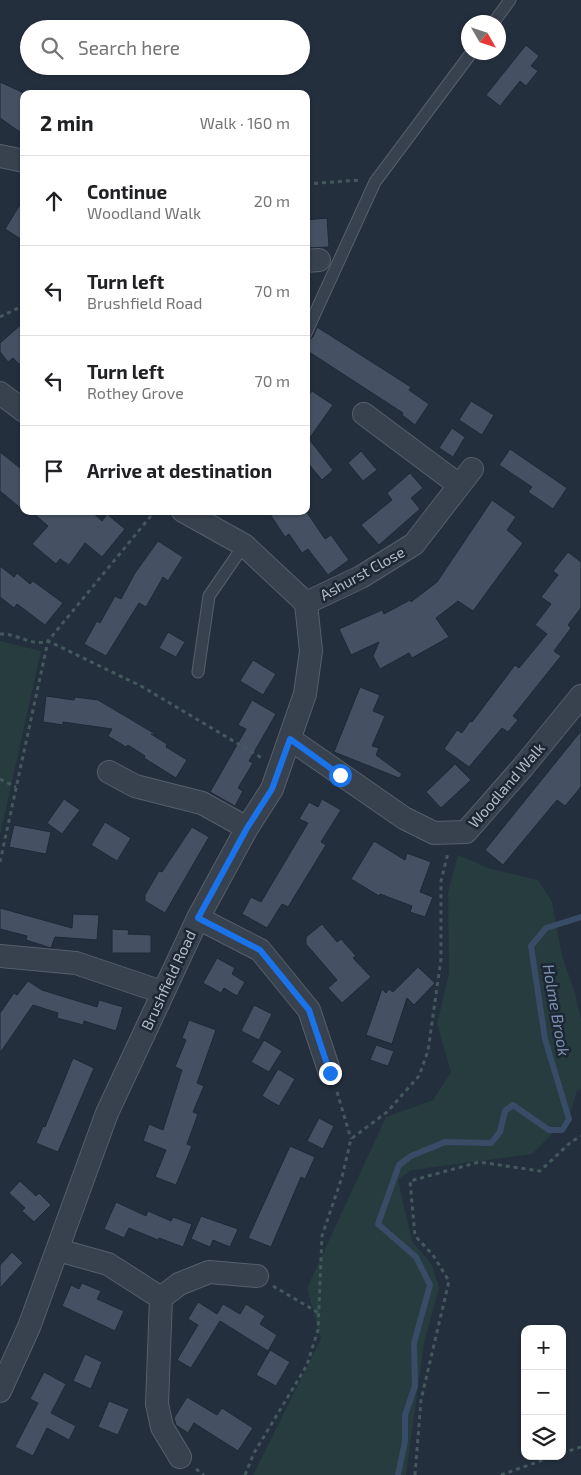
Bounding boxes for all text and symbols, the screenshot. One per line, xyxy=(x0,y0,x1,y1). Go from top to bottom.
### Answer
north arrow xyxy=(461,15,506,60)
search box xyxy=(20,20,310,75)
icon: search xyxy=(38,34,66,62)
text: Search here xyxy=(78,36,180,59)
text: 2 min xyxy=(40,110,94,135)
text: Walk · 160 m xyxy=(200,113,290,132)
text: Continue xyxy=(87,180,167,203)
icon: ahead xyxy=(40,187,68,215)
text: 20 m xyxy=(254,191,290,210)
text: Woodland Walk xyxy=(87,203,201,222)
text: Turn left xyxy=(87,270,164,293)
icon: left xyxy=(40,277,68,305)
text: 70 m xyxy=(255,281,290,300)
text: Brushfield Road xyxy=(87,293,203,312)
text: Turn left xyxy=(87,360,164,383)
icon: left xyxy=(40,367,68,395)
text: 70 m xyxy=(255,371,290,390)
text: Rothey Grove xyxy=(87,383,184,402)
icon: arrive xyxy=(40,457,68,485)
text: Arrive at destination xyxy=(87,459,272,482)
street label: Ashurst Close xyxy=(316,542,408,604)
street label: Woodland Walk xyxy=(464,738,548,831)
route start xyxy=(329,764,352,787)
street label: Brushfield Road xyxy=(137,927,199,1033)
water label: Holme Brook xyxy=(540,963,574,1057)
route end xyxy=(319,1062,342,1085)
map controls xyxy=(521,1325,566,1460)
button: + xyxy=(521,1325,566,1370)
button: − xyxy=(521,1370,566,1415)
button: layers xyxy=(521,1415,566,1460)

